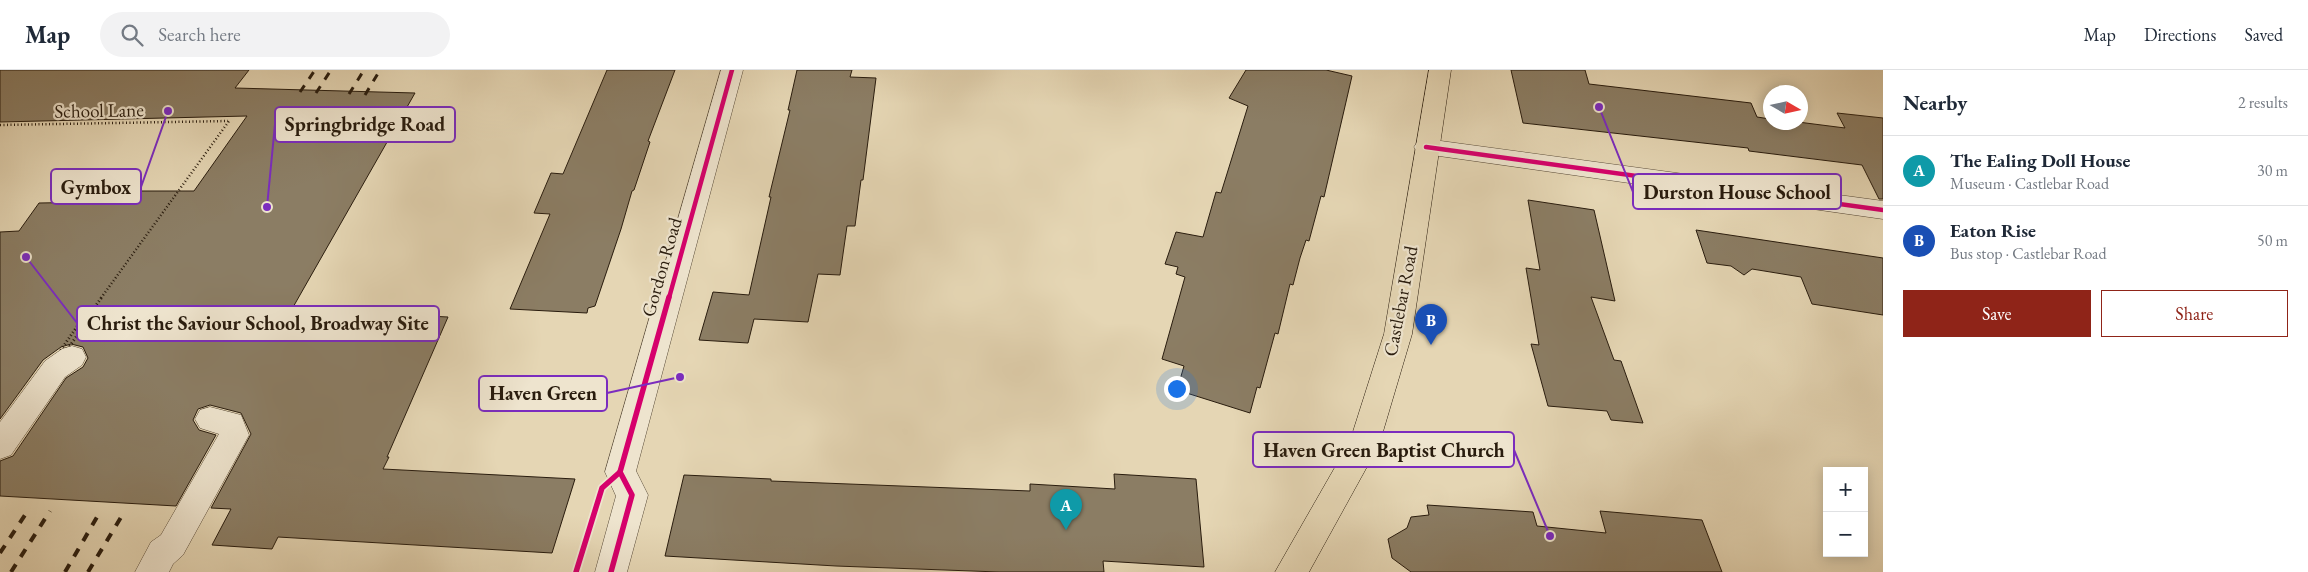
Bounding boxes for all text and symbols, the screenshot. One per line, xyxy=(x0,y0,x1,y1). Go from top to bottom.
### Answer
search box xyxy=(100,12,450,57)
text: Map xyxy=(25,19,70,50)
icon: search xyxy=(118,21,146,49)
text: Search here xyxy=(158,22,241,47)
text: Map xyxy=(2084,23,2116,46)
text: Directions xyxy=(2144,23,2216,46)
text: Saved xyxy=(2244,23,2283,46)
north arrow xyxy=(1763,85,1808,130)
text: Nearby xyxy=(1903,89,1967,116)
text: 2 results xyxy=(2238,92,2288,113)
street label: School Lane xyxy=(54,97,144,124)
callout: Springbridge Road xyxy=(275,107,455,142)
text: Springbridge Road xyxy=(285,111,445,137)
text: The Ealing Doll House xyxy=(1950,148,2130,173)
text: A xyxy=(1913,160,1925,181)
text: 30 m xyxy=(2257,160,2288,181)
callout: Gymbox xyxy=(51,169,141,204)
text: Museum · Castlebar Road xyxy=(1950,173,2109,194)
text: Gymbox xyxy=(61,174,131,200)
callout: Durston House School xyxy=(1633,174,1841,209)
text: Durston House School xyxy=(1643,179,1831,205)
street label: Gordon Road xyxy=(635,214,688,320)
text: Eaton Rise xyxy=(1950,218,2036,243)
text: B xyxy=(1914,230,1924,251)
text: 50 m xyxy=(2257,230,2288,251)
street label: Castlebar Road xyxy=(1378,243,1424,358)
text: Bus stop · Castlebar Road xyxy=(1950,243,2107,264)
button: Save xyxy=(1903,290,2091,337)
button: Share xyxy=(2101,290,2288,337)
pin: B xyxy=(1415,304,1447,345)
callout: Christ the Saviour School, Broadway Site xyxy=(77,306,439,341)
text: Christ the Saviour School, Broadway Site xyxy=(87,310,429,336)
callout: Haven Green xyxy=(479,376,607,411)
your location xyxy=(1164,376,1190,402)
text: Haven Green xyxy=(489,380,597,406)
callout: Haven Green Baptist Church xyxy=(1253,432,1514,467)
text: Haven Green Baptist Church xyxy=(1263,437,1505,463)
map controls xyxy=(1823,467,1868,557)
button: + xyxy=(1823,467,1868,512)
pin: A xyxy=(1050,489,1082,530)
button: − xyxy=(1823,512,1868,557)

